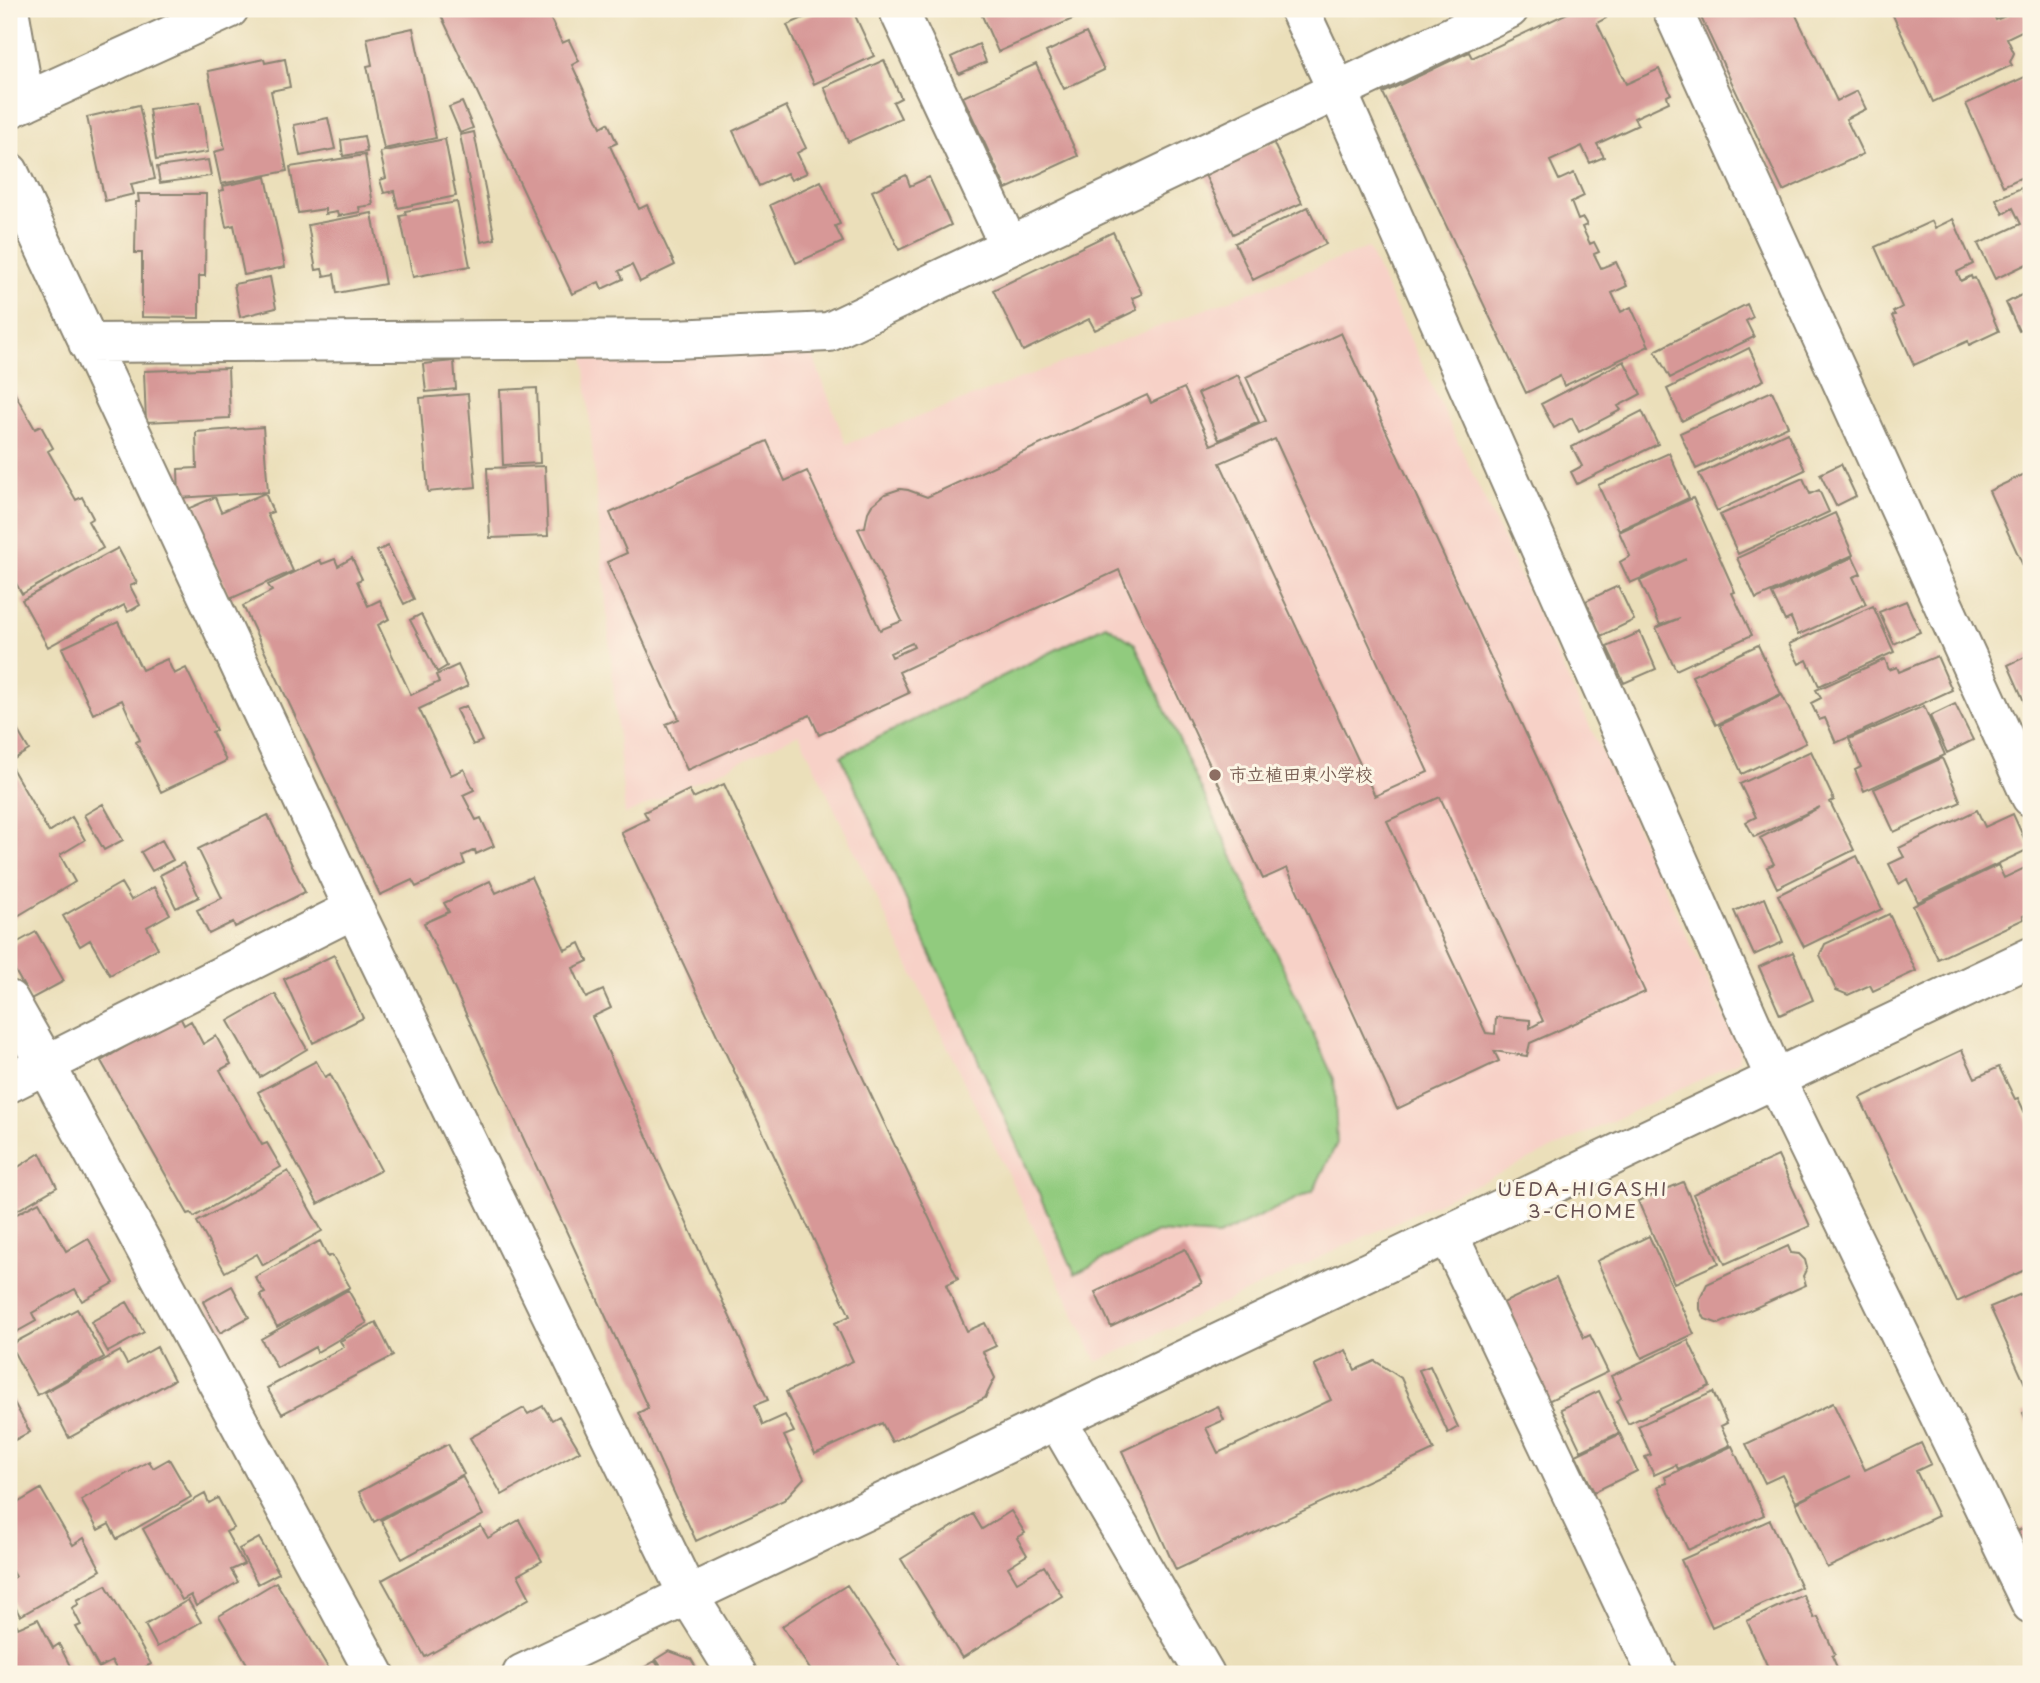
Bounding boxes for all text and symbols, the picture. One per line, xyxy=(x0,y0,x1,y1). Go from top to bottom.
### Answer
place label: 市立植田東小学校 xyxy=(1229,760,1373,787)
marker: 市立植田東小学校 xyxy=(1207,767,1223,783)
district label: UEDA-HIGASHI 3-CHOME xyxy=(1497,1174,1669,1224)

